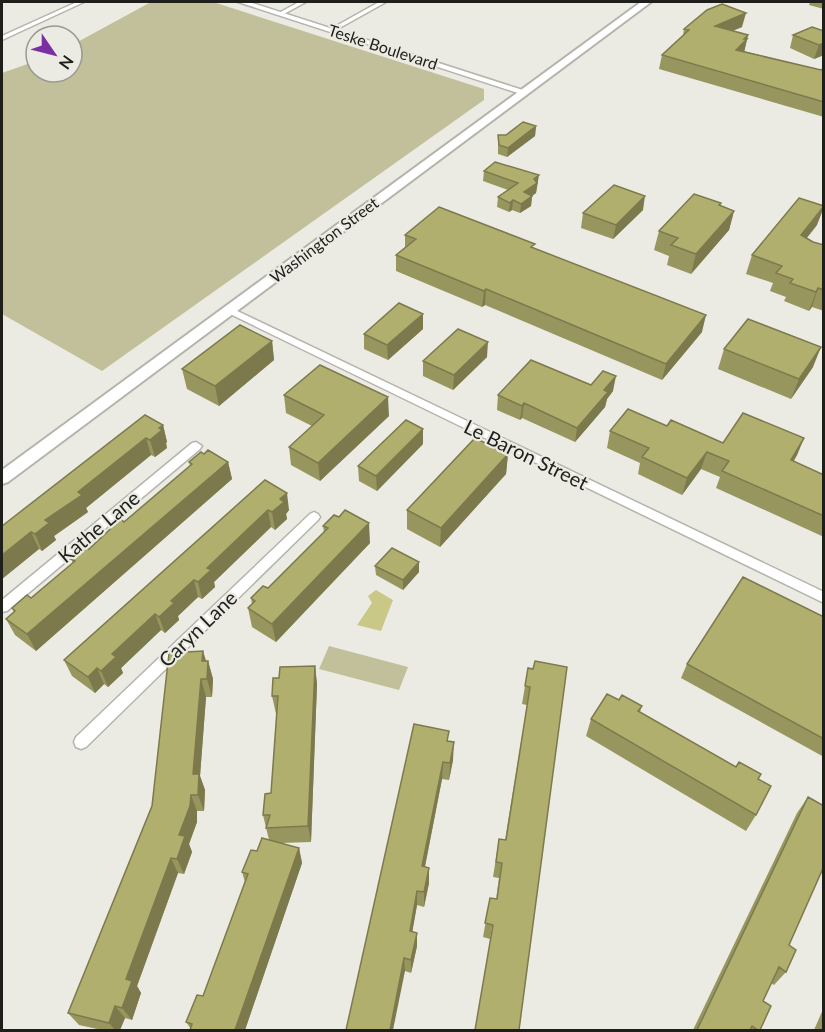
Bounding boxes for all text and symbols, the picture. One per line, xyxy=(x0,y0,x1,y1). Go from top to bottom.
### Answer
street label: Teske Boulevard xyxy=(326,20,440,73)
north arrow xyxy=(24,24,84,84)
text: N xyxy=(55,52,78,73)
street label: Washington Street xyxy=(266,193,382,286)
street label: Le Baron Street xyxy=(460,414,592,494)
street label: Kathe Lane xyxy=(53,485,144,567)
street label: Caryn Lane xyxy=(153,585,241,671)

